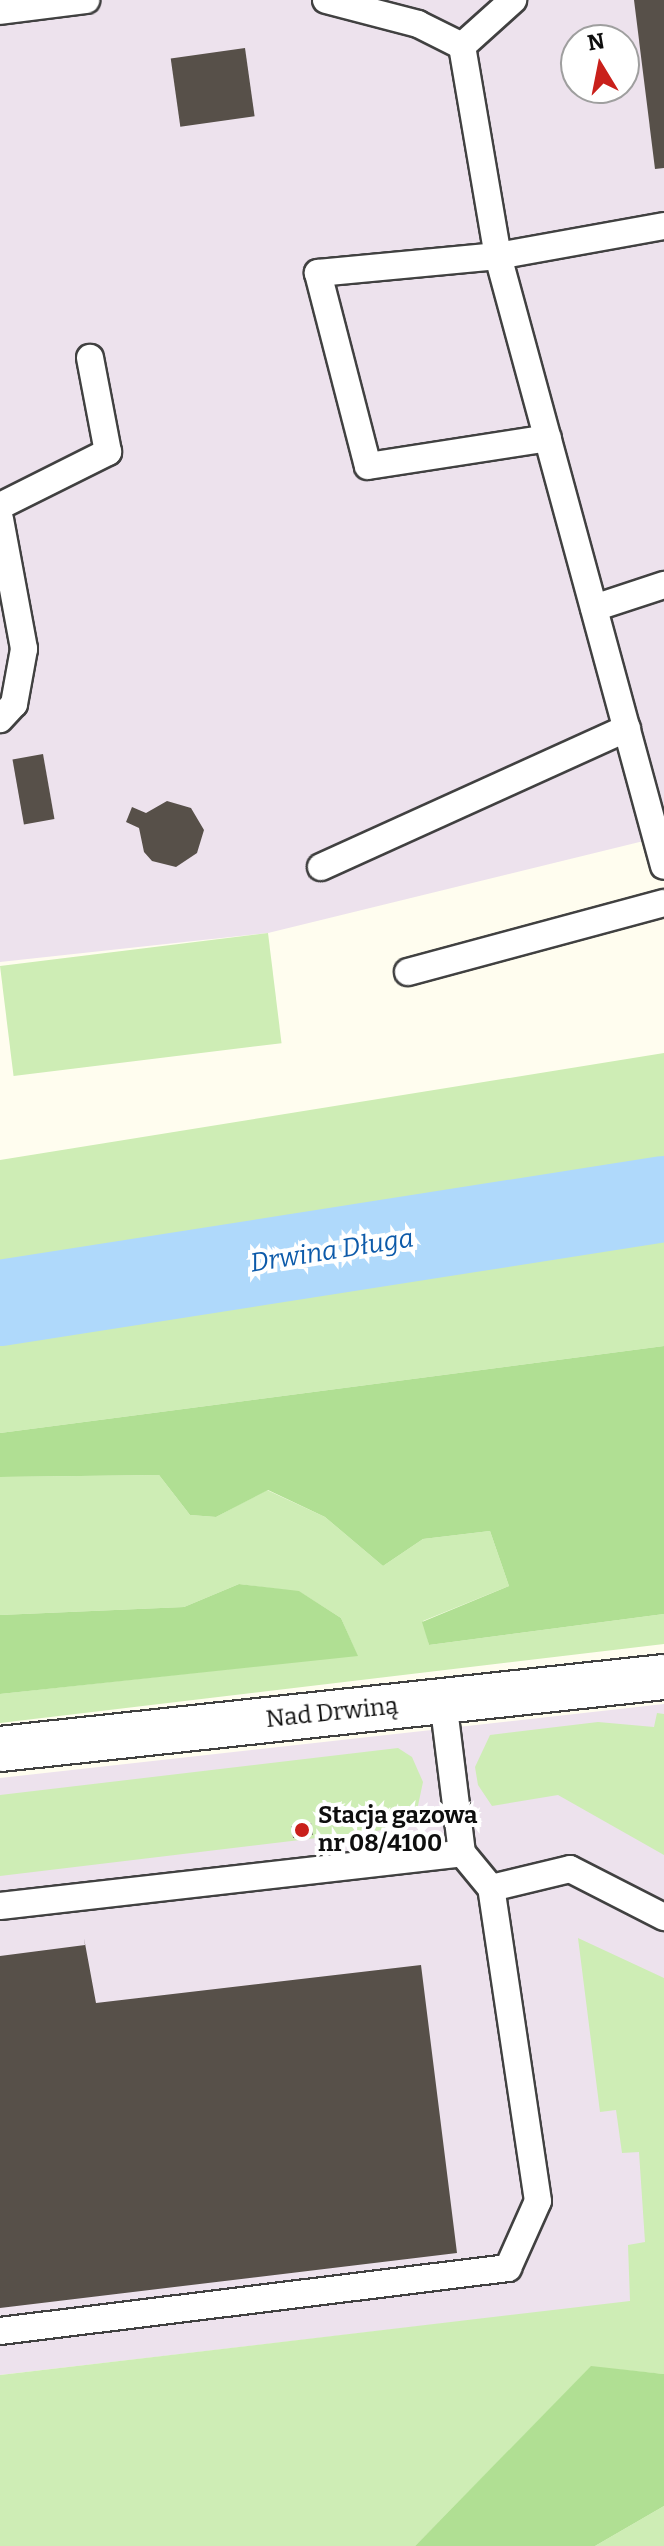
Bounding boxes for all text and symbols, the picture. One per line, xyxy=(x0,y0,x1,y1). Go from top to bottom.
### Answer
north arrow xyxy=(560,24,640,104)
text: N xyxy=(585,27,607,57)
water label: Drwina Długa xyxy=(248,1223,416,1279)
street label: Nad Drwiną xyxy=(264,1692,400,1734)
place label: Stacja gazowa nr 08/4100 xyxy=(318,1802,477,1858)
marker: Stacja gazowa nr 08/4100 xyxy=(293,1821,311,1839)

